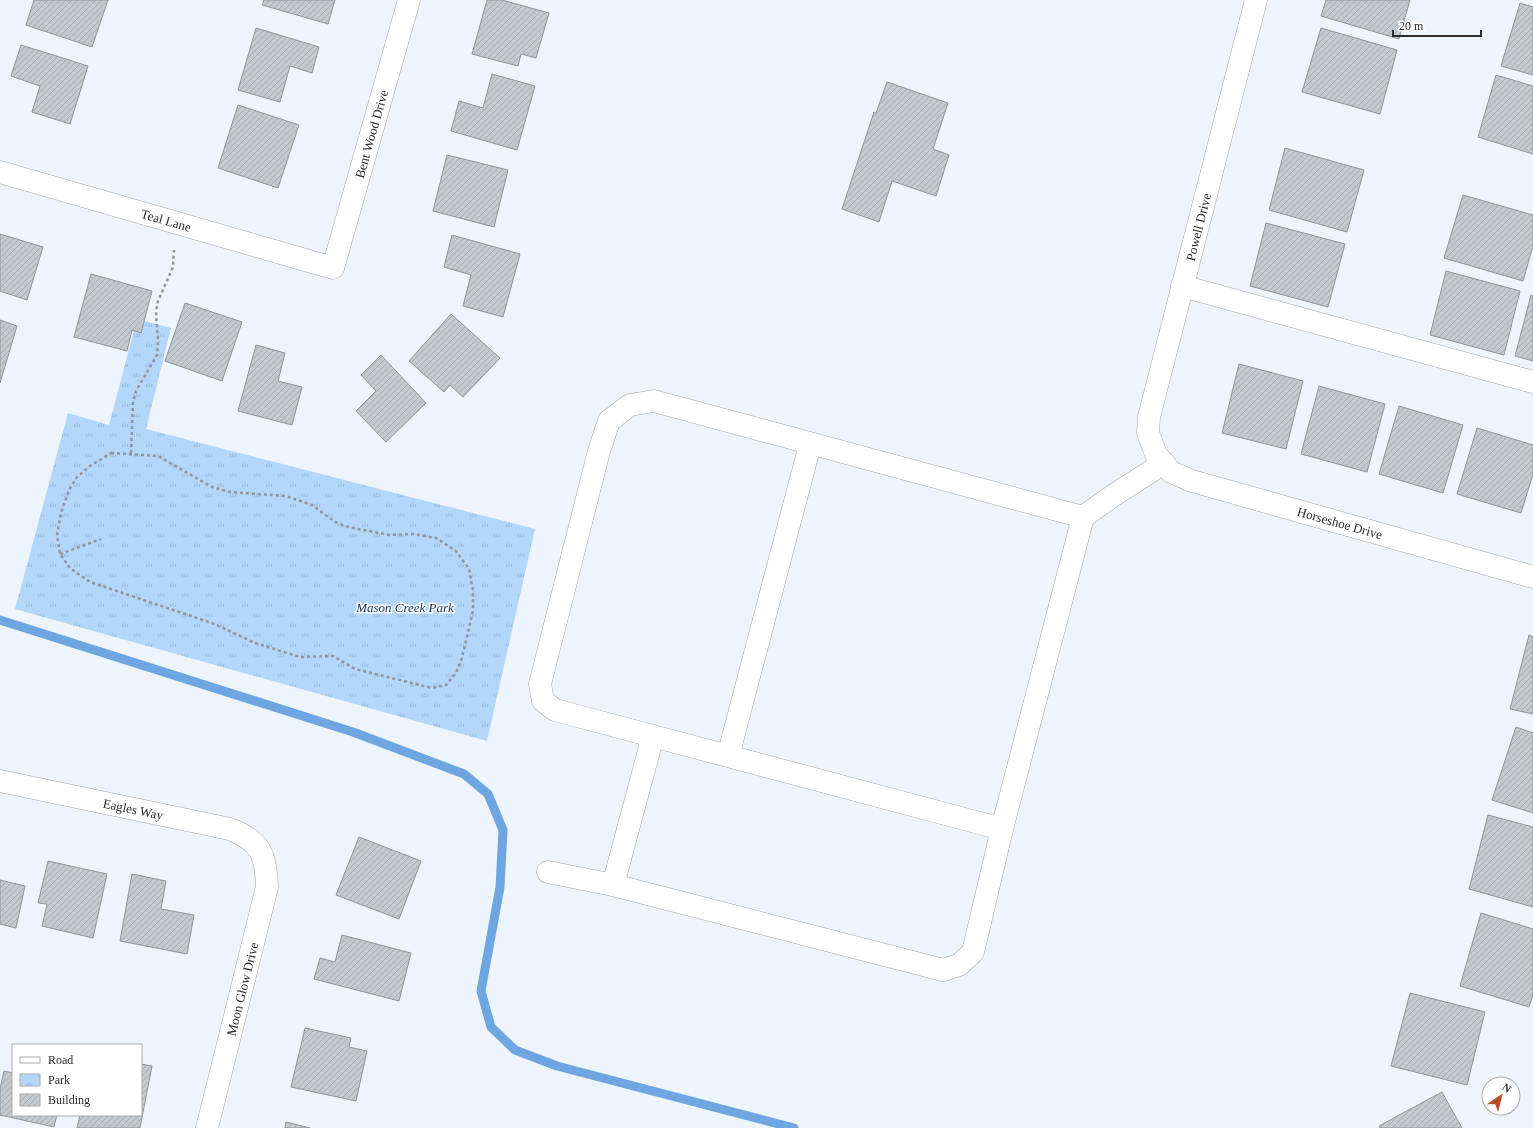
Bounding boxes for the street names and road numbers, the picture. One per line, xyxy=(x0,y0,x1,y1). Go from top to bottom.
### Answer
street label: Bent Wood Drive xyxy=(352,88,391,180)
street label: Powell Drive xyxy=(1183,192,1214,262)
street label: Teal Lane xyxy=(139,206,193,235)
street label: Horseshoe Drive xyxy=(1296,504,1384,542)
street label: Eagles Way xyxy=(102,796,165,823)
street label: Moon Glow Drive xyxy=(224,940,261,1038)

